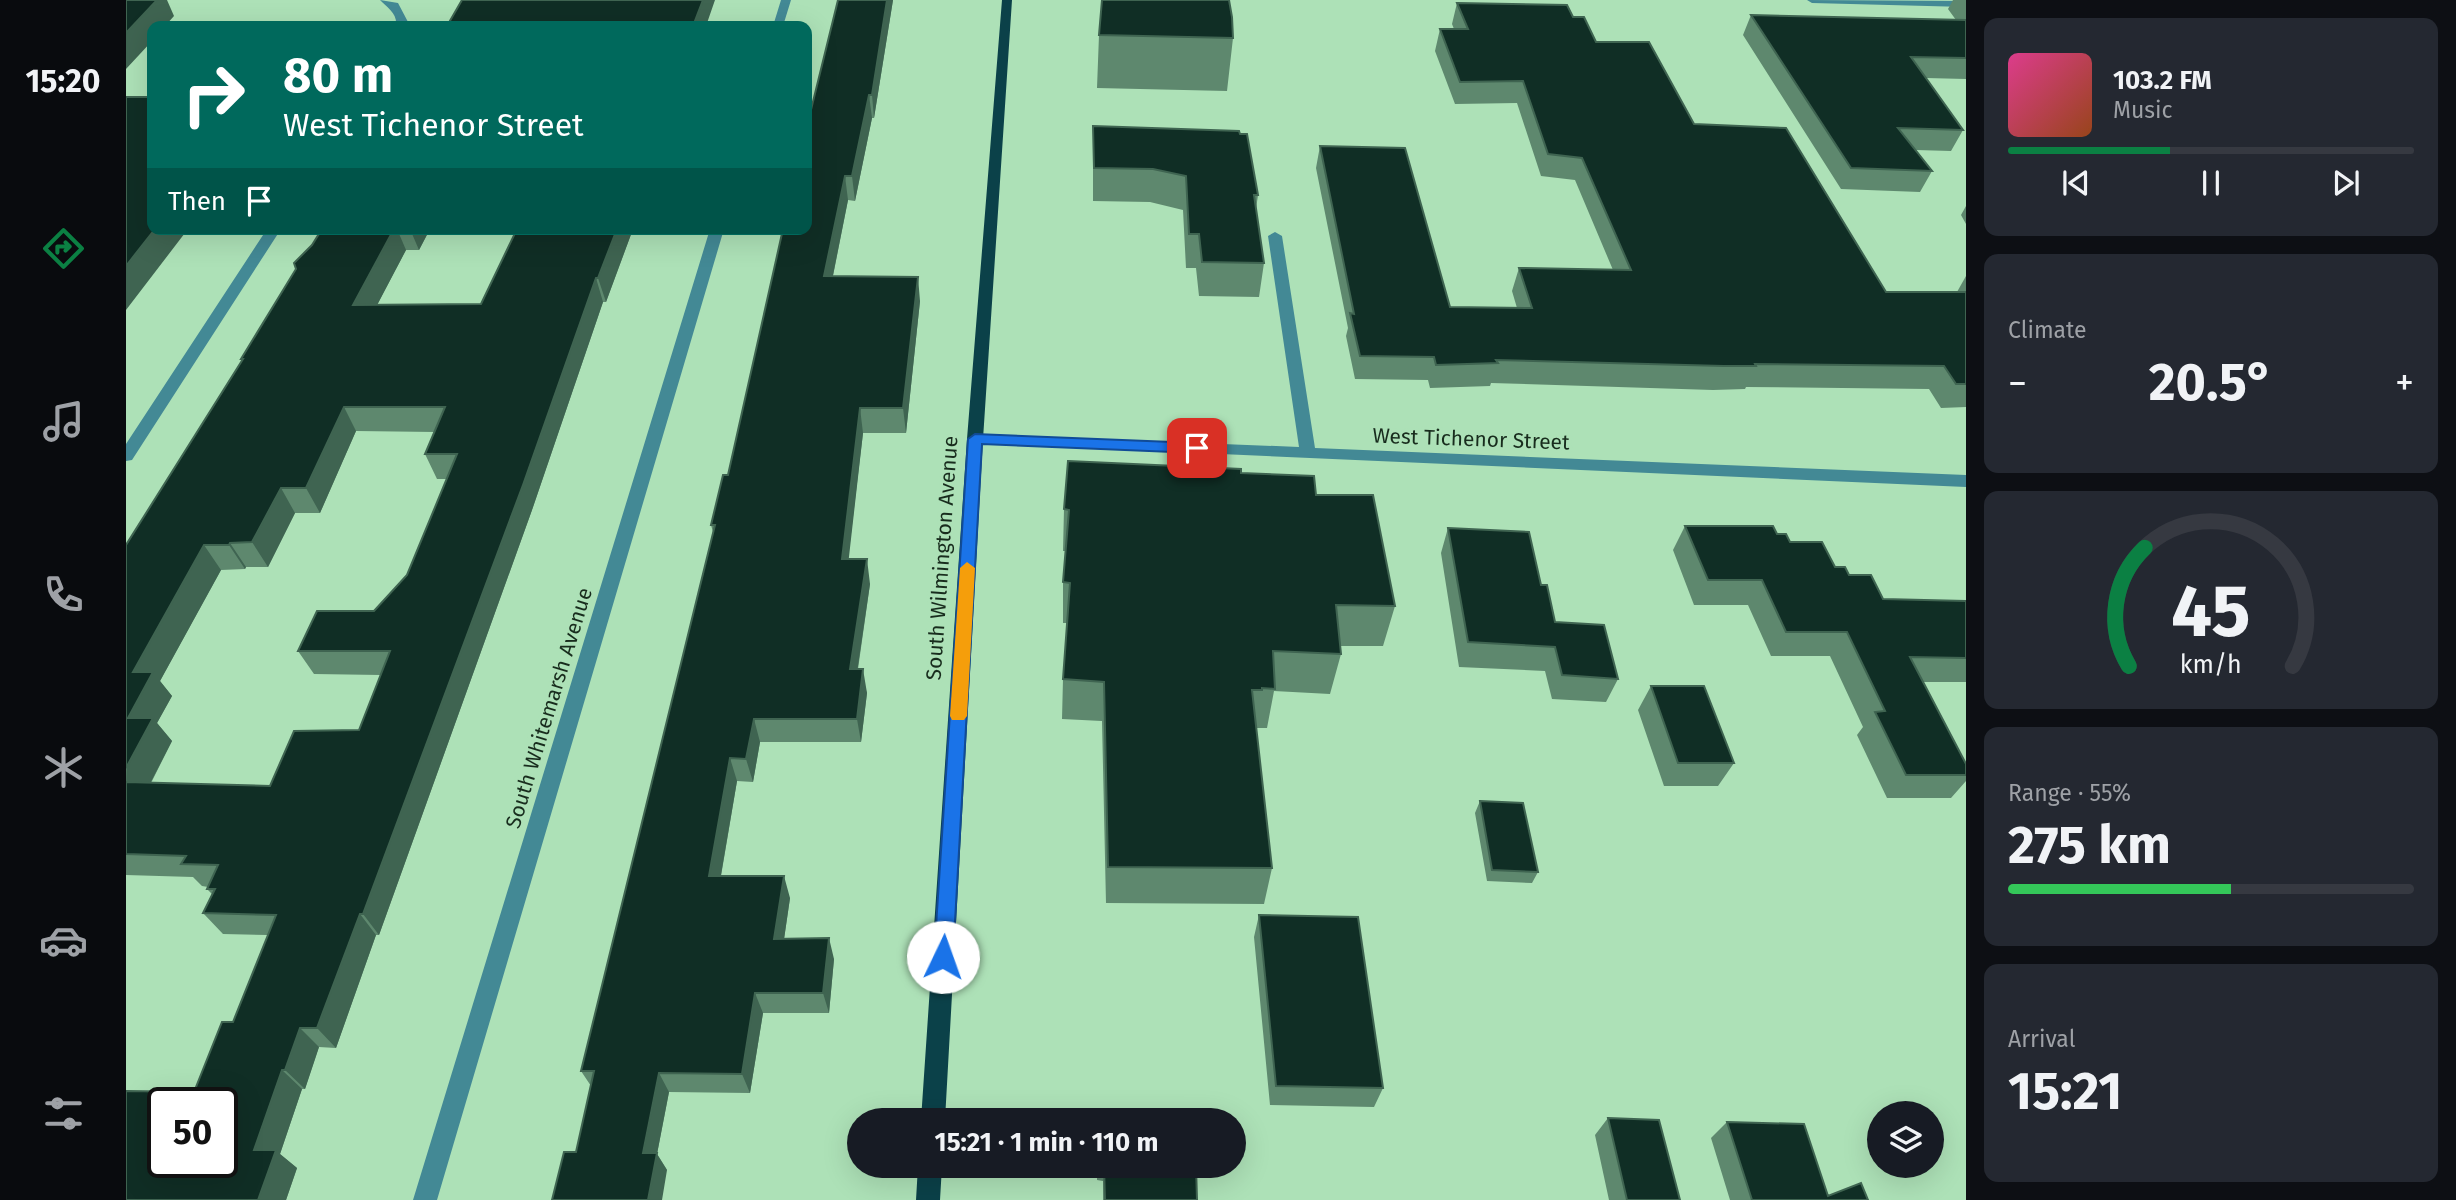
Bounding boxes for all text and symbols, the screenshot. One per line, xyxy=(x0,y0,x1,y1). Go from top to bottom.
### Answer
text: 80 m xyxy=(283,46,393,105)
icon: right xyxy=(168,49,259,140)
text: 15:20 xyxy=(26,62,100,100)
text: 103.2 FM xyxy=(2113,65,2212,96)
text: Music xyxy=(2113,96,2173,124)
text: West Tichenor Street xyxy=(283,106,584,144)
icon: previous xyxy=(2057,164,2095,202)
icon: pause xyxy=(2192,164,2230,202)
icon: next xyxy=(2327,164,2365,202)
icon: arrive xyxy=(240,182,278,220)
text: Then xyxy=(168,186,226,217)
icon: directions xyxy=(39,224,88,273)
text: Climate xyxy=(2008,316,2087,344)
text: 20.5° xyxy=(2149,351,2273,414)
text: − xyxy=(2008,360,2027,406)
text: + xyxy=(2395,360,2414,406)
icon: music xyxy=(39,397,88,446)
pin xyxy=(1167,418,1227,478)
street label: West Tichenor Street xyxy=(1372,423,1570,455)
icon: arrive xyxy=(1178,429,1216,467)
street label: South Wilmington Avenue xyxy=(920,435,964,681)
text: 45 xyxy=(2171,568,2251,655)
icon: phone xyxy=(39,570,88,619)
street label: South Whitemarsh Avenue xyxy=(500,585,598,831)
text: km/h xyxy=(2180,650,2242,680)
icon: climate xyxy=(39,743,88,792)
text: Range · 55% xyxy=(2008,779,2131,807)
text: 275 km xyxy=(2008,814,2171,877)
icon: car xyxy=(39,916,88,965)
position arrow xyxy=(906,920,980,994)
text: Arrival xyxy=(2008,1025,2075,1053)
text: 15:21 xyxy=(2008,1060,2122,1123)
speed limit sign: 50 xyxy=(147,1087,238,1178)
icon: filters xyxy=(39,1089,88,1138)
map controls xyxy=(1867,1101,1944,1178)
button: layers xyxy=(1867,1101,1944,1178)
text: 15:21 · 1 min · 110 m xyxy=(935,1127,1158,1158)

